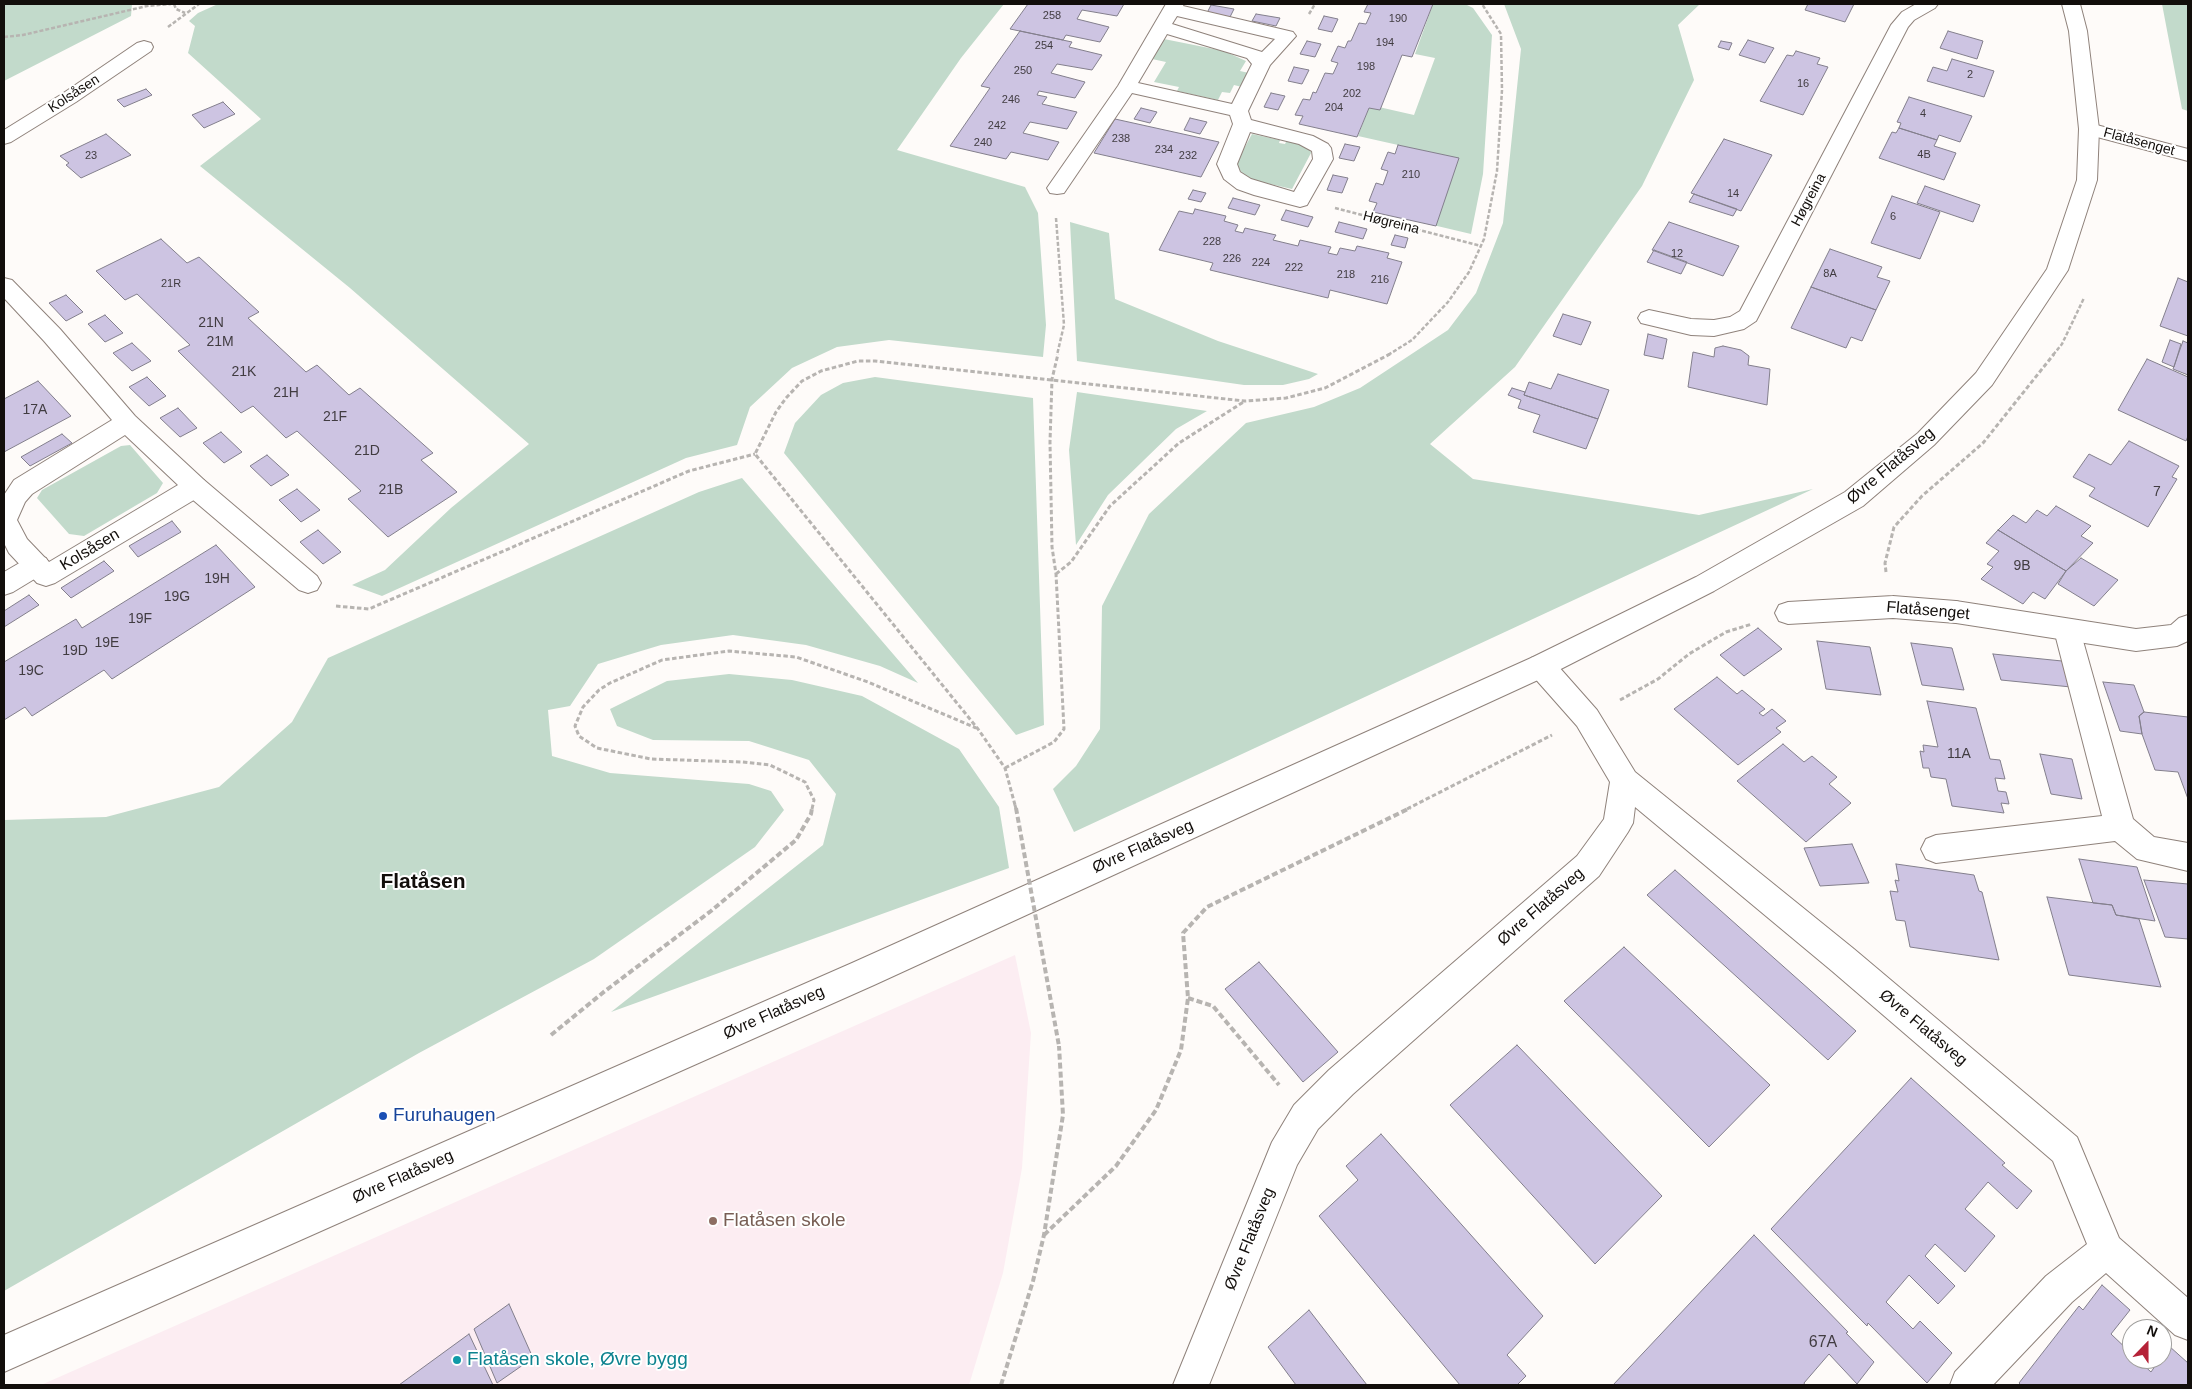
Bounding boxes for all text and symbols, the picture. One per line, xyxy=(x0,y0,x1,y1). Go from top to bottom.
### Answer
house number: 258 xyxy=(1043,9,1061,23)
house number: 190 xyxy=(1389,12,1407,26)
house number: 194 xyxy=(1376,36,1394,50)
house number: 254 xyxy=(1035,39,1053,53)
house number: 198 xyxy=(1357,60,1375,74)
house number: 250 xyxy=(1014,64,1032,78)
house number: 2 xyxy=(1967,68,1973,82)
street label: Kolsåsen xyxy=(45,71,103,117)
house number: 16 xyxy=(1797,77,1809,91)
house number: 202 xyxy=(1343,87,1361,101)
house number: 246 xyxy=(1002,93,1020,107)
house number: 204 xyxy=(1325,101,1343,115)
house number: 4 xyxy=(1920,107,1926,121)
house number: 242 xyxy=(988,119,1006,133)
street label: Flatåsenget xyxy=(2101,124,2177,160)
house number: 238 xyxy=(1112,132,1130,146)
house number: 240 xyxy=(974,136,992,150)
house number: 234 xyxy=(1155,143,1173,157)
house number: 4B xyxy=(1917,148,1931,162)
house number: 23 xyxy=(85,149,97,163)
house number: 232 xyxy=(1179,149,1197,163)
house number: 210 xyxy=(1402,168,1420,182)
street label: Høgreina xyxy=(1788,171,1830,229)
house number: 14 xyxy=(1727,187,1739,201)
street label: Høgreina xyxy=(1361,208,1421,238)
house number: 6 xyxy=(1890,210,1896,224)
house number: 228 xyxy=(1203,235,1221,249)
house number: 12 xyxy=(1671,247,1683,261)
house number: 226 xyxy=(1223,252,1241,266)
house number: 224 xyxy=(1252,256,1270,270)
house number: 222 xyxy=(1285,261,1303,275)
house number: 8A xyxy=(1823,267,1837,281)
house number: 218 xyxy=(1337,268,1355,282)
house number: 216 xyxy=(1371,273,1389,287)
house number: 21R xyxy=(161,277,181,291)
house number: 21N xyxy=(198,315,224,331)
house number: 21M xyxy=(206,334,234,350)
house number: 21K xyxy=(232,364,256,380)
house number: 21H xyxy=(273,385,299,401)
house number: 17A xyxy=(23,402,47,418)
house number: 21F xyxy=(323,409,347,425)
street label: Øvre Flatåsveg xyxy=(1843,424,1939,508)
house number: 21D xyxy=(354,443,380,459)
house number: 21B xyxy=(379,482,403,498)
house number: 7 xyxy=(2153,484,2161,500)
street label: Kolsåsen xyxy=(57,525,123,575)
house number: 9B xyxy=(2013,558,2031,574)
house number: 19H xyxy=(204,571,230,587)
house number: 19G xyxy=(164,589,190,605)
street label: Flatåsenget xyxy=(1886,598,1970,624)
house number: 19F xyxy=(128,611,152,627)
house number: 19E xyxy=(95,635,119,651)
house number: 19D xyxy=(62,643,88,659)
house number: 19C xyxy=(18,663,44,679)
house number: 11A xyxy=(1947,746,1971,762)
street label: Øvre Flatåsveg xyxy=(1090,816,1196,878)
street label: Øvre Flatåsveg xyxy=(1494,864,1588,950)
district label: Flatåsen xyxy=(380,869,466,895)
street label: Øvre Flatåsveg xyxy=(721,982,827,1044)
street label: Øvre Flatåsveg xyxy=(1875,986,1971,1070)
place label: Furuhaugen xyxy=(393,1105,495,1127)
marker: Furuhaugen xyxy=(377,1110,389,1122)
street label: Øvre Flatåsveg xyxy=(350,1146,456,1208)
street label: Øvre Flatåsveg xyxy=(1221,1185,1279,1293)
place label: Flatåsen skole xyxy=(723,1210,846,1232)
marker: Flatåsen skole xyxy=(707,1215,719,1227)
north arrow xyxy=(2122,1319,2172,1369)
text: N xyxy=(2145,1322,2160,1340)
house number: 67A xyxy=(1809,1333,1837,1353)
place label: Flatåsen skole, Øvre bygg xyxy=(467,1349,688,1371)
marker: Flatåsen skole, Øvre bygg xyxy=(451,1354,463,1366)

